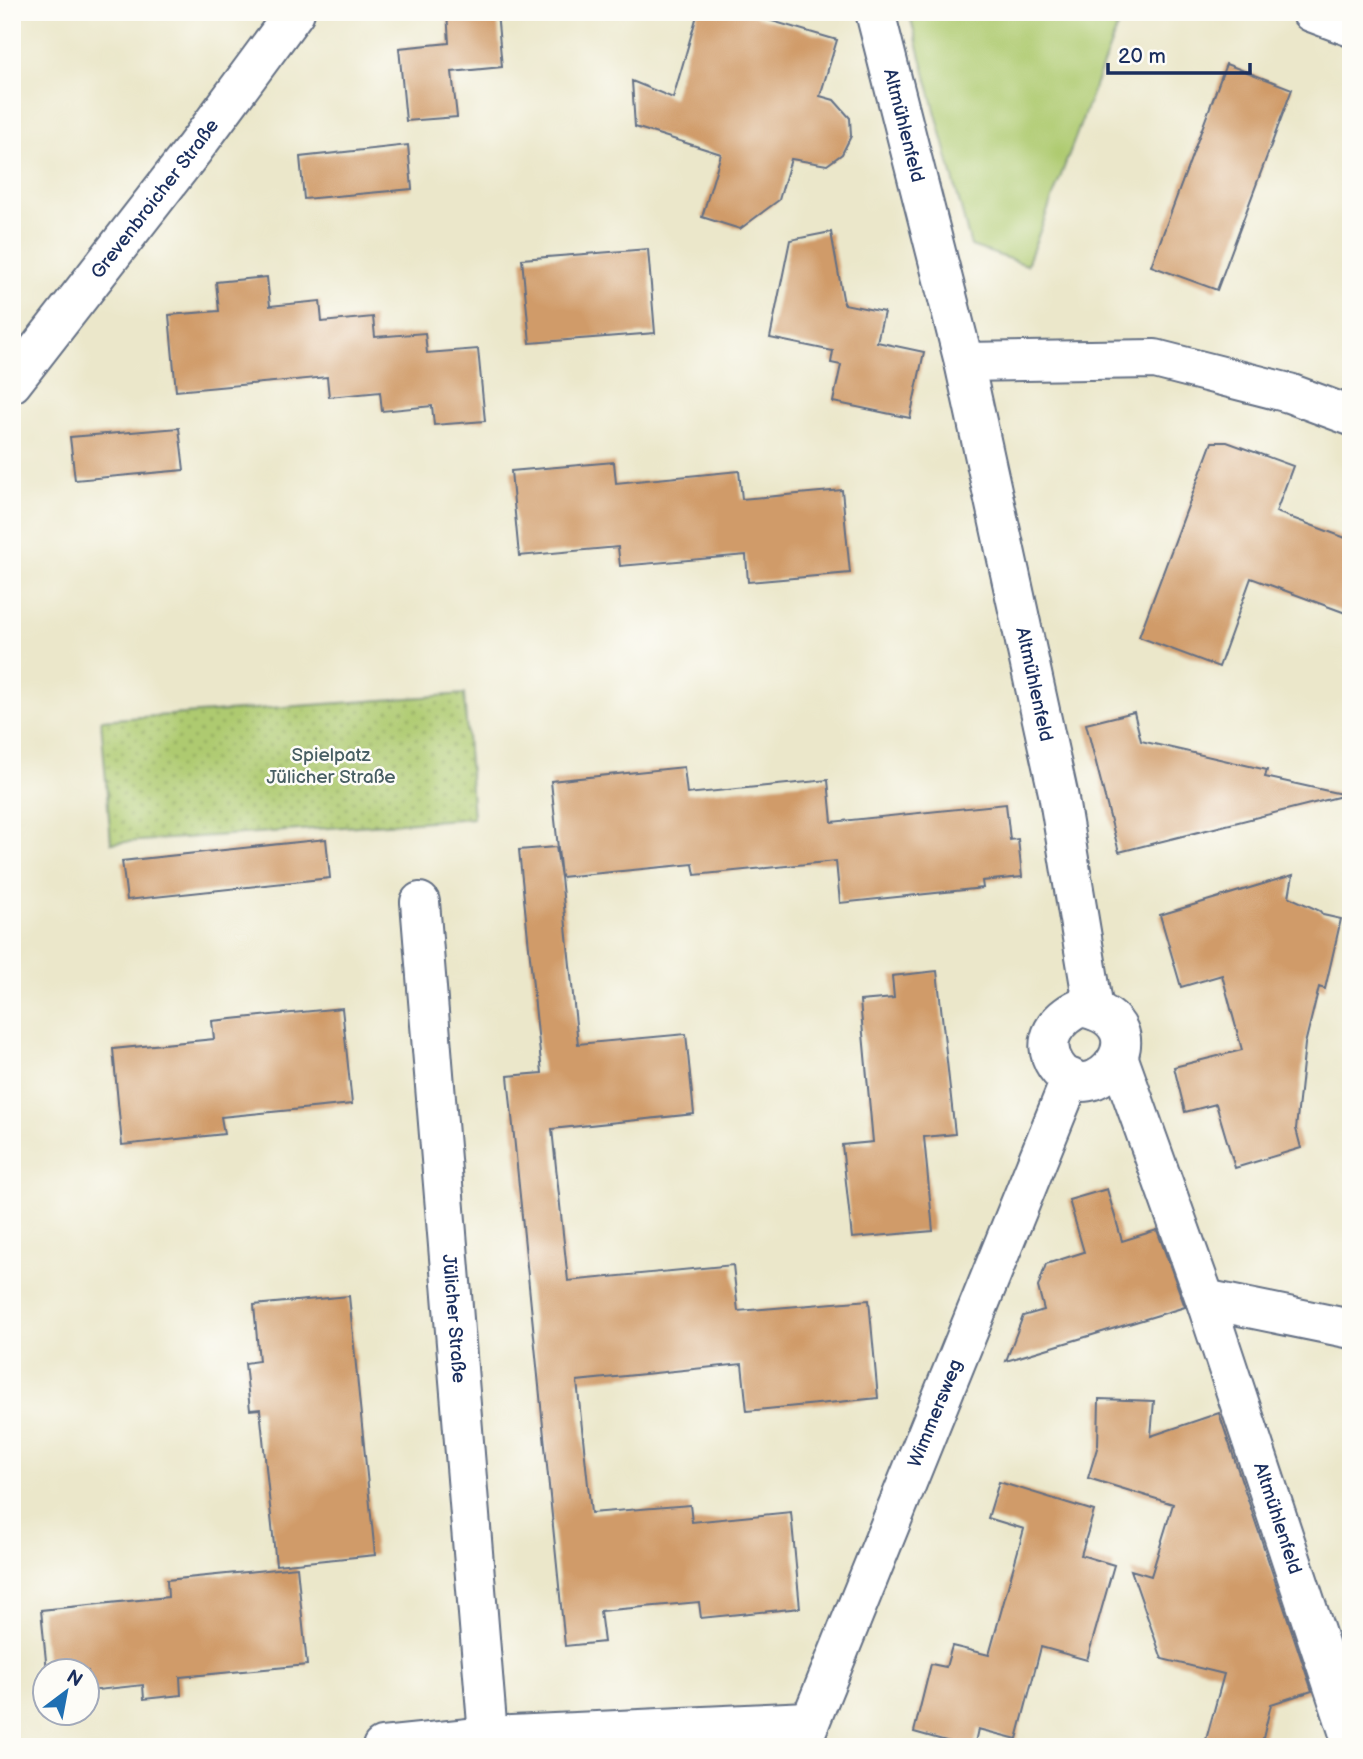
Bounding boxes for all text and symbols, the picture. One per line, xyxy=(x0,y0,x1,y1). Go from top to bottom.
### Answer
scale bar xyxy=(1108,32,1249,76)
text: 20 m xyxy=(1118,44,1166,69)
street label: Altmühlenfeld xyxy=(878,66,929,185)
street label: Grevenbroicher Straße xyxy=(86,115,224,283)
street label: Altmühlenfeld xyxy=(1011,625,1058,744)
park label: Spielpatz Jülicher Straße xyxy=(266,744,396,789)
street label: Jülicher Straße xyxy=(437,1253,471,1384)
street label: Wimmersweg xyxy=(903,1356,967,1471)
street label: Altmühlenfeld xyxy=(1248,1460,1307,1577)
north arrow xyxy=(32,1658,102,1728)
text: N xyxy=(62,1665,86,1692)

